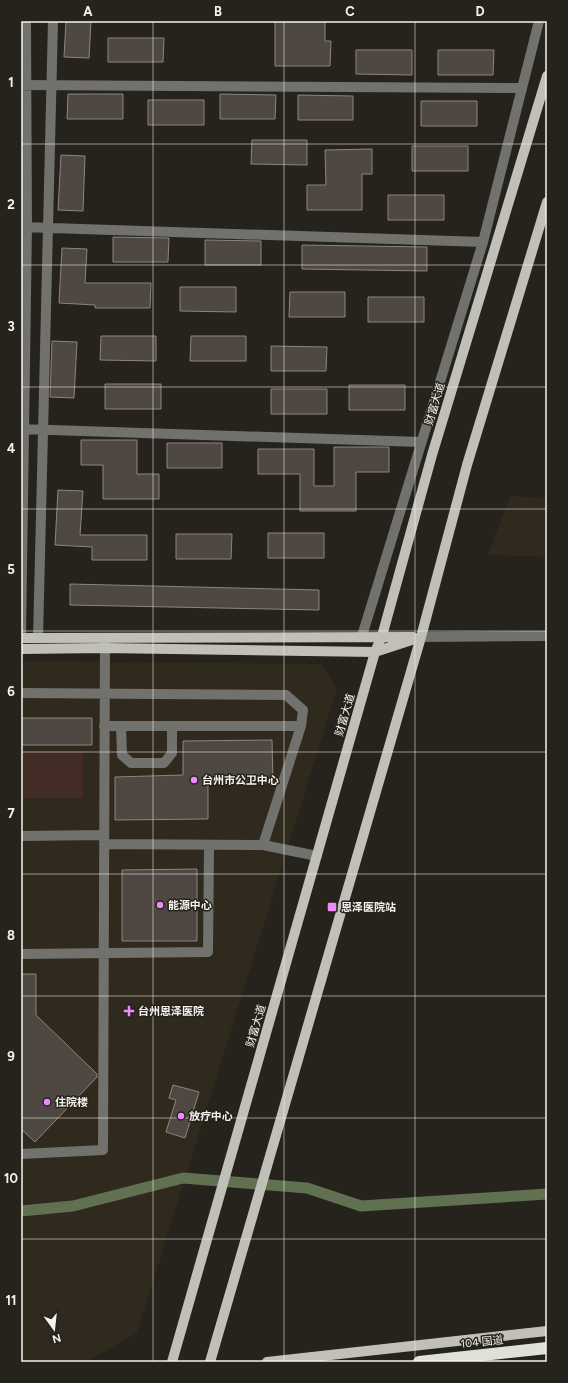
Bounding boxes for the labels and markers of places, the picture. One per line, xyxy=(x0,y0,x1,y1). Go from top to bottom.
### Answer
place label: 台州市公卫中心 xyxy=(202,774,279,787)
marker: 台州市公卫中心 xyxy=(189,775,199,785)
place label: 能源中心 xyxy=(168,899,212,912)
marker: 能源中心 xyxy=(155,900,165,910)
marker: 恩泽医院站 xyxy=(326,901,338,913)
place label: 恩泽医院站 xyxy=(341,901,396,914)
marker: 台州恩泽医院 xyxy=(123,1005,135,1017)
place label: 台州恩泽医院 xyxy=(138,1005,204,1018)
place label: 住院楼 xyxy=(55,1096,88,1109)
marker: 住院楼 xyxy=(42,1097,52,1107)
place label: 放疗中心 xyxy=(189,1110,233,1123)
marker: 放疗中心 xyxy=(176,1111,186,1121)

